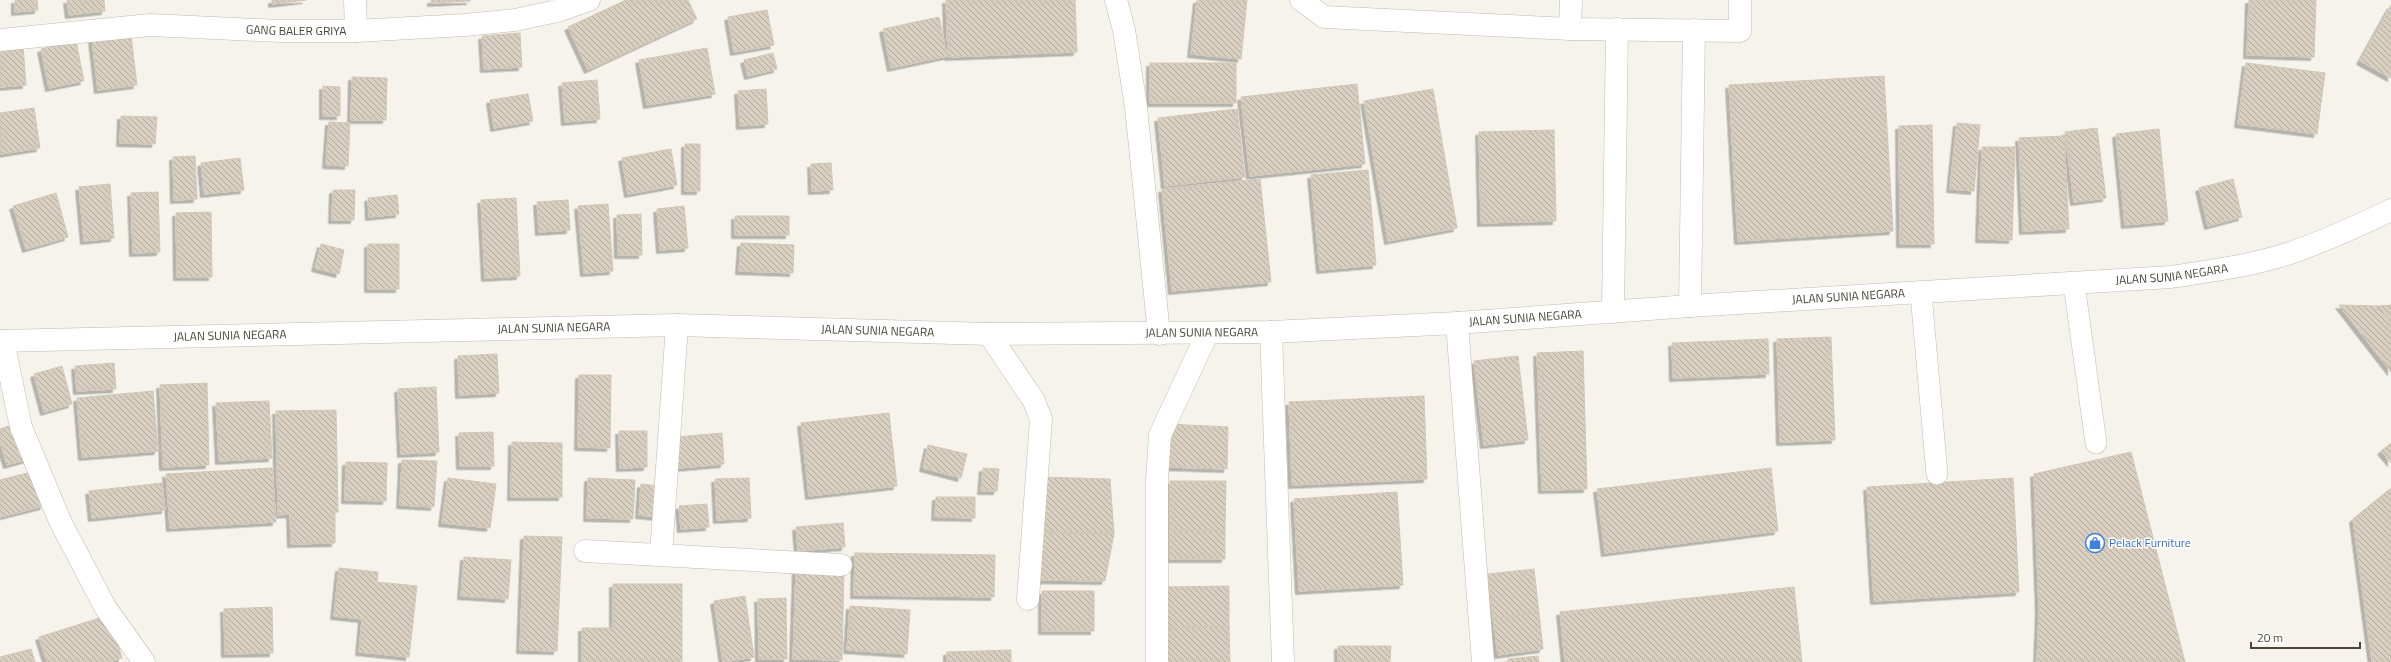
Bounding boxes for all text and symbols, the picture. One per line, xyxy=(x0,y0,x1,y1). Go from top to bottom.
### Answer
street label: GANG BALER GRIYA xyxy=(246,19,346,40)
street label: JALAN SUNIA NEGARA xyxy=(2115,258,2229,289)
street label: JALAN SUNIA NEGARA xyxy=(1791,283,1906,309)
street label: JALAN SUNIA NEGARA xyxy=(1468,304,1582,331)
street label: JALAN SUNIA NEGARA xyxy=(497,317,611,338)
street label: JALAN SUNIA NEGARA xyxy=(821,319,935,341)
street label: JALAN SUNIA NEGARA xyxy=(1145,322,1258,342)
street label: JALAN SUNIA NEGARA xyxy=(173,324,287,346)
shop icon: Pelack Furniture xyxy=(2084,532,2106,554)
place label: Pelack Furniture xyxy=(2109,533,2191,552)
scale bar xyxy=(2251,624,2360,650)
text: 20 m xyxy=(2257,628,2283,647)

